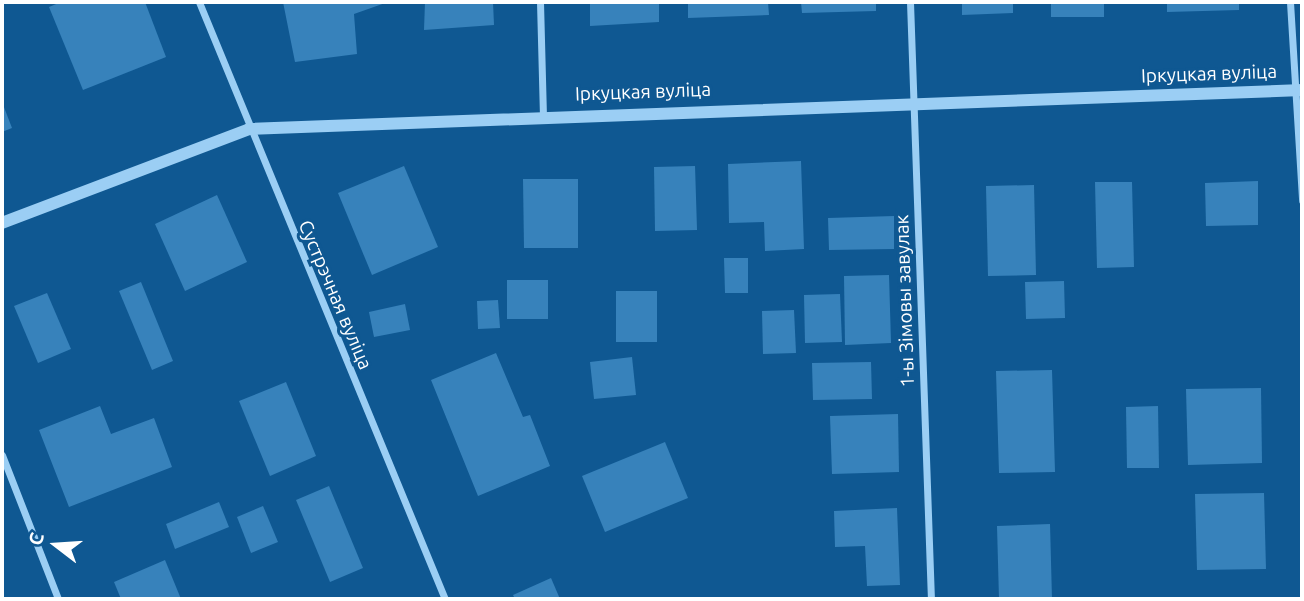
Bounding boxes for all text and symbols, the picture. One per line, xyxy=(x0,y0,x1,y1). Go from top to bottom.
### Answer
street label: Іркуцкая вуліца xyxy=(1141,60,1277,88)
street label: Іркуцкая вуліца xyxy=(575,78,711,106)
street label: 1-ы Зімовы завулак xyxy=(891,214,919,388)
street label: Сустрэчная вуліца xyxy=(293,217,377,373)
north arrow xyxy=(21,510,91,580)
text: С xyxy=(24,530,48,548)

